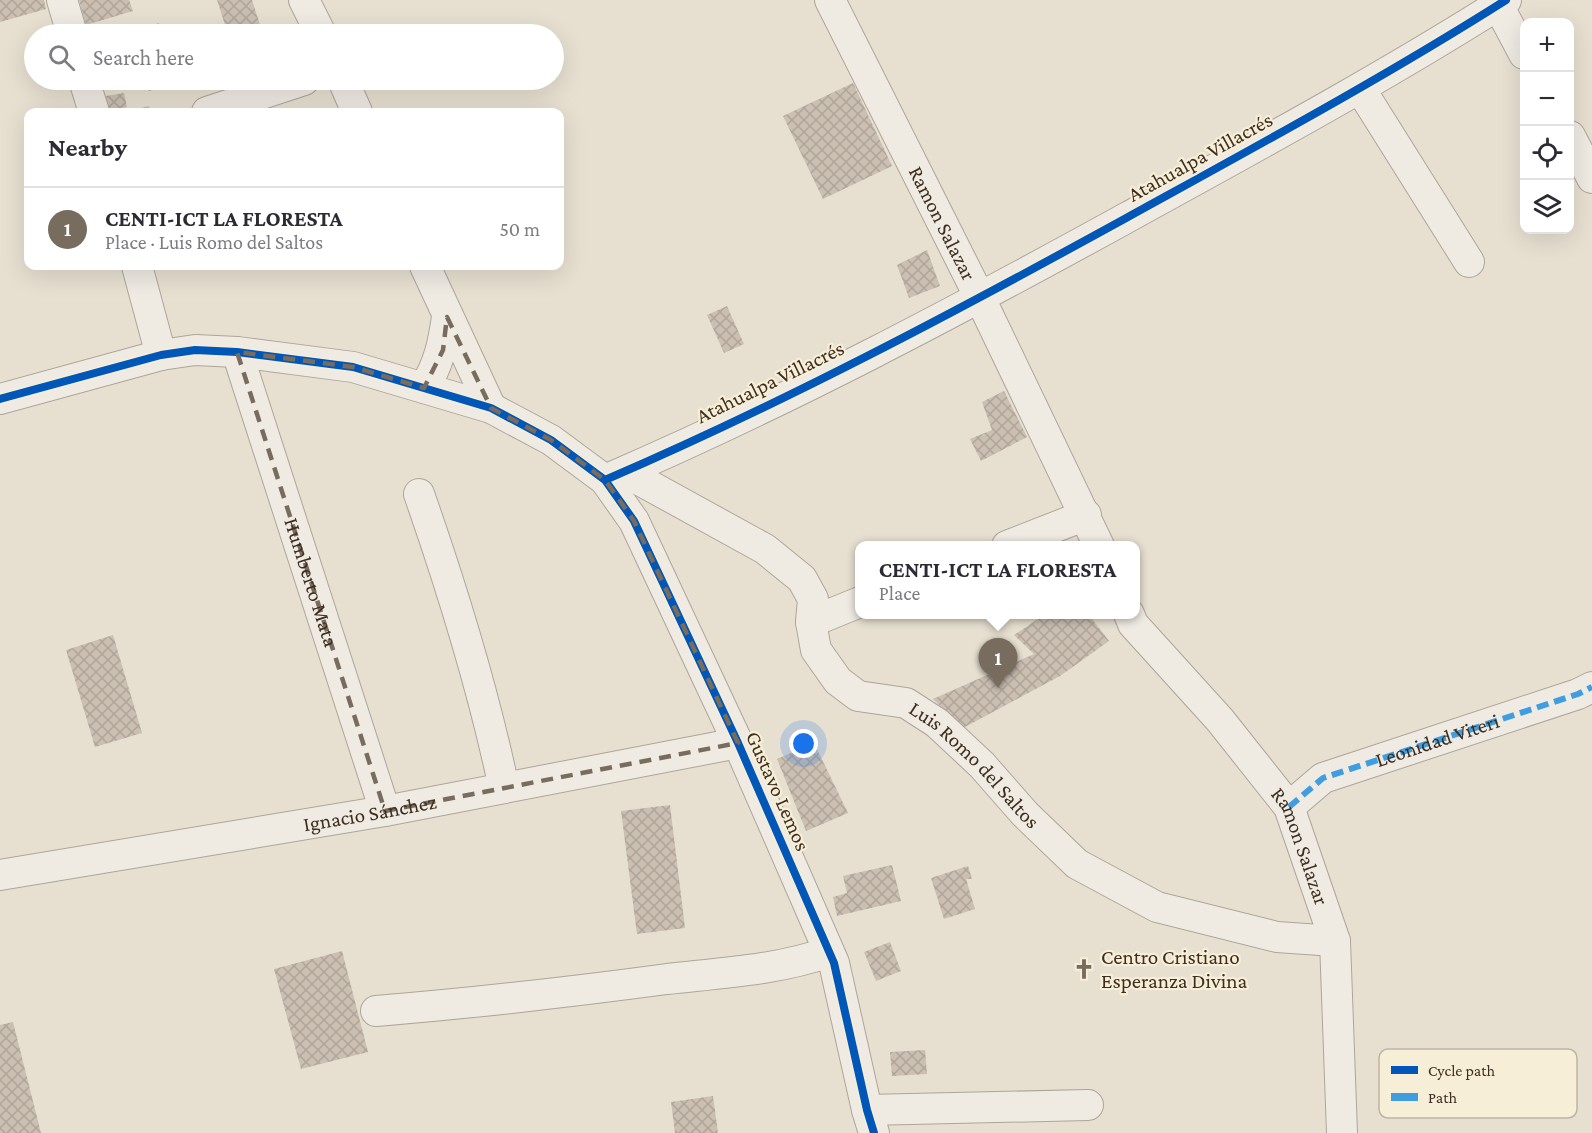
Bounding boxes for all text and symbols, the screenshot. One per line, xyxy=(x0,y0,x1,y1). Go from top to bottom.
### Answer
map controls xyxy=(1520,18,1574,234)
button: + xyxy=(1520,18,1574,72)
search box xyxy=(24,24,564,90)
icon: search xyxy=(45,41,78,74)
text: Search here xyxy=(93,45,194,70)
button: − xyxy=(1520,72,1574,126)
street label: Atahualpa Villacrés xyxy=(1123,107,1277,207)
button: locate xyxy=(1520,126,1574,180)
text: Nearby xyxy=(48,133,127,162)
street label: Ramon Salazar xyxy=(904,162,981,285)
button: layers xyxy=(1520,180,1574,234)
text: CENTI-ICT LA FLORESTA xyxy=(105,206,343,231)
text: 1 xyxy=(64,218,71,240)
text: 50 m xyxy=(499,218,540,240)
text: Place · Luis Romo del Saltos xyxy=(105,231,323,253)
street label: Atahualpa Villacrés xyxy=(692,336,848,428)
street label: Humberto Mata xyxy=(279,515,343,650)
popup xyxy=(855,541,1140,619)
text: CENTI-ICT LA FLORESTA xyxy=(879,557,1116,582)
text: Place xyxy=(879,582,920,604)
pin: 1 xyxy=(978,638,1018,688)
street label: Luis Romo del Saltos xyxy=(905,696,1044,833)
street label: Leonidad Viteri xyxy=(1372,709,1503,772)
street label: Gustavo Lemos xyxy=(741,728,815,854)
your location xyxy=(789,729,818,758)
street label: Ramon Salazar xyxy=(1266,783,1334,909)
street label: Ignacio Sánchez xyxy=(301,789,439,836)
place label: Centro Cristiano Esperanza Divina xyxy=(1101,945,1247,993)
church icon: Centro Cristiano Esperanza Divina xyxy=(1072,957,1096,981)
legend xyxy=(1379,1049,1577,1118)
text: Cycle path xyxy=(1428,1062,1495,1080)
text: Path xyxy=(1428,1089,1458,1106)

